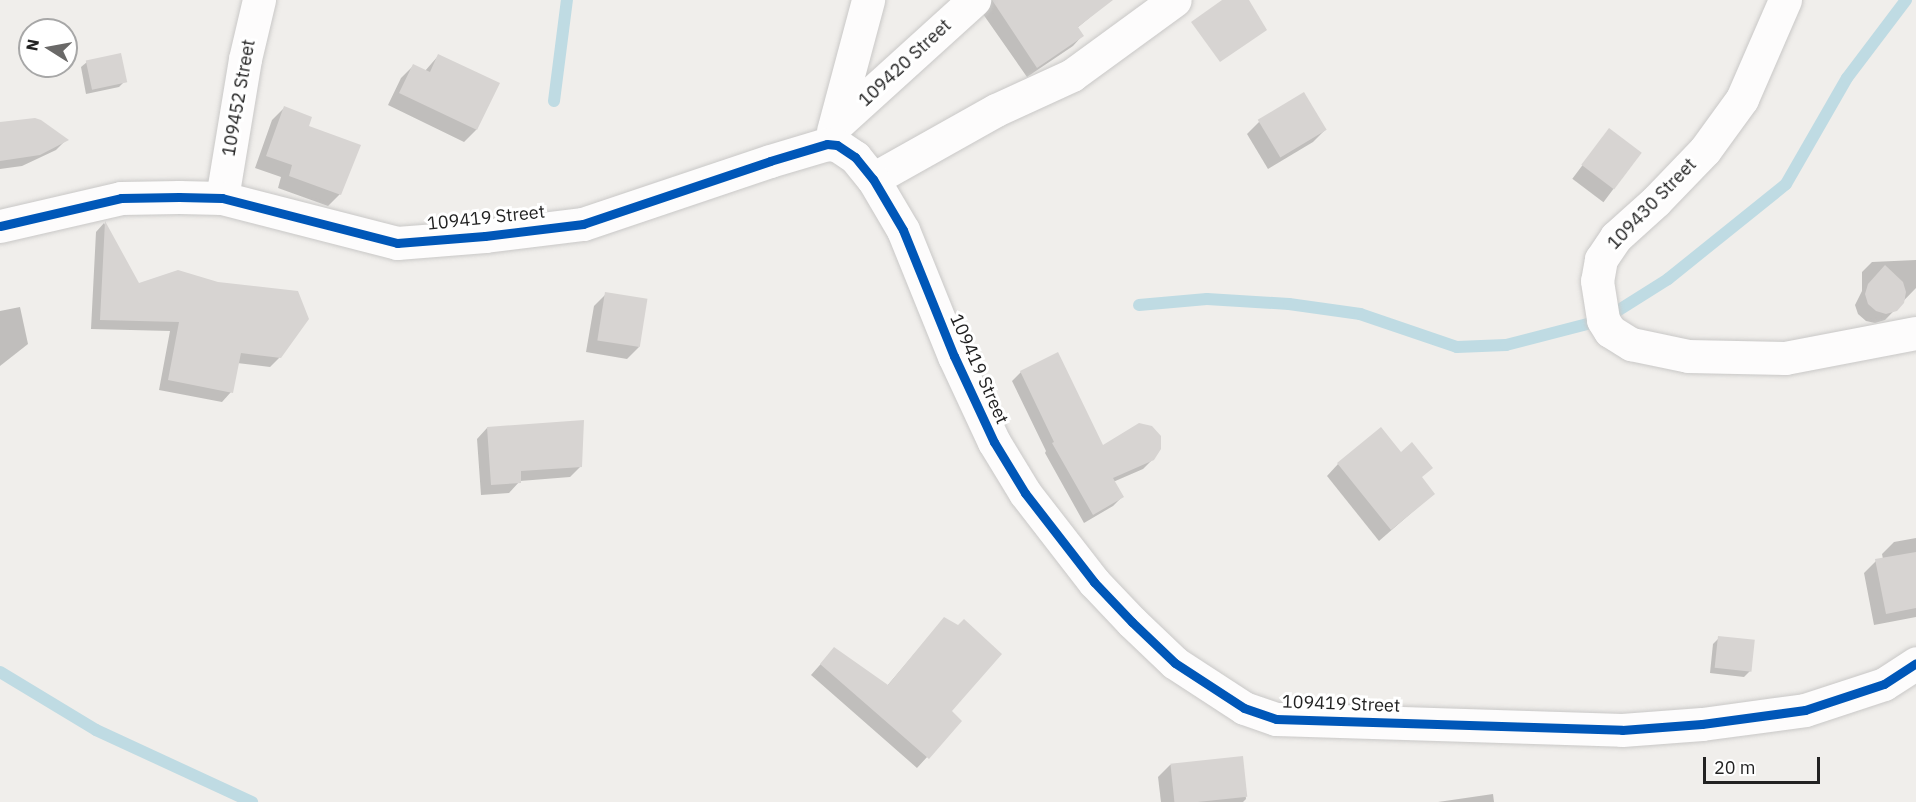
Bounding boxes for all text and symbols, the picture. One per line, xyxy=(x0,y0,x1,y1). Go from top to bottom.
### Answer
street label: 109420 Street xyxy=(854,15,956,111)
north arrow xyxy=(18,18,78,78)
text: N xyxy=(21,37,43,53)
street label: 109452 Street xyxy=(218,38,260,158)
street label: 109430 Street xyxy=(1603,154,1701,254)
street label: 109419 Street xyxy=(426,201,546,235)
street label: 109419 Street xyxy=(945,311,1013,427)
street label: 109419 Street xyxy=(1281,691,1401,717)
scale bar xyxy=(1706,745,1823,783)
text: 20 m xyxy=(1714,756,1756,779)

